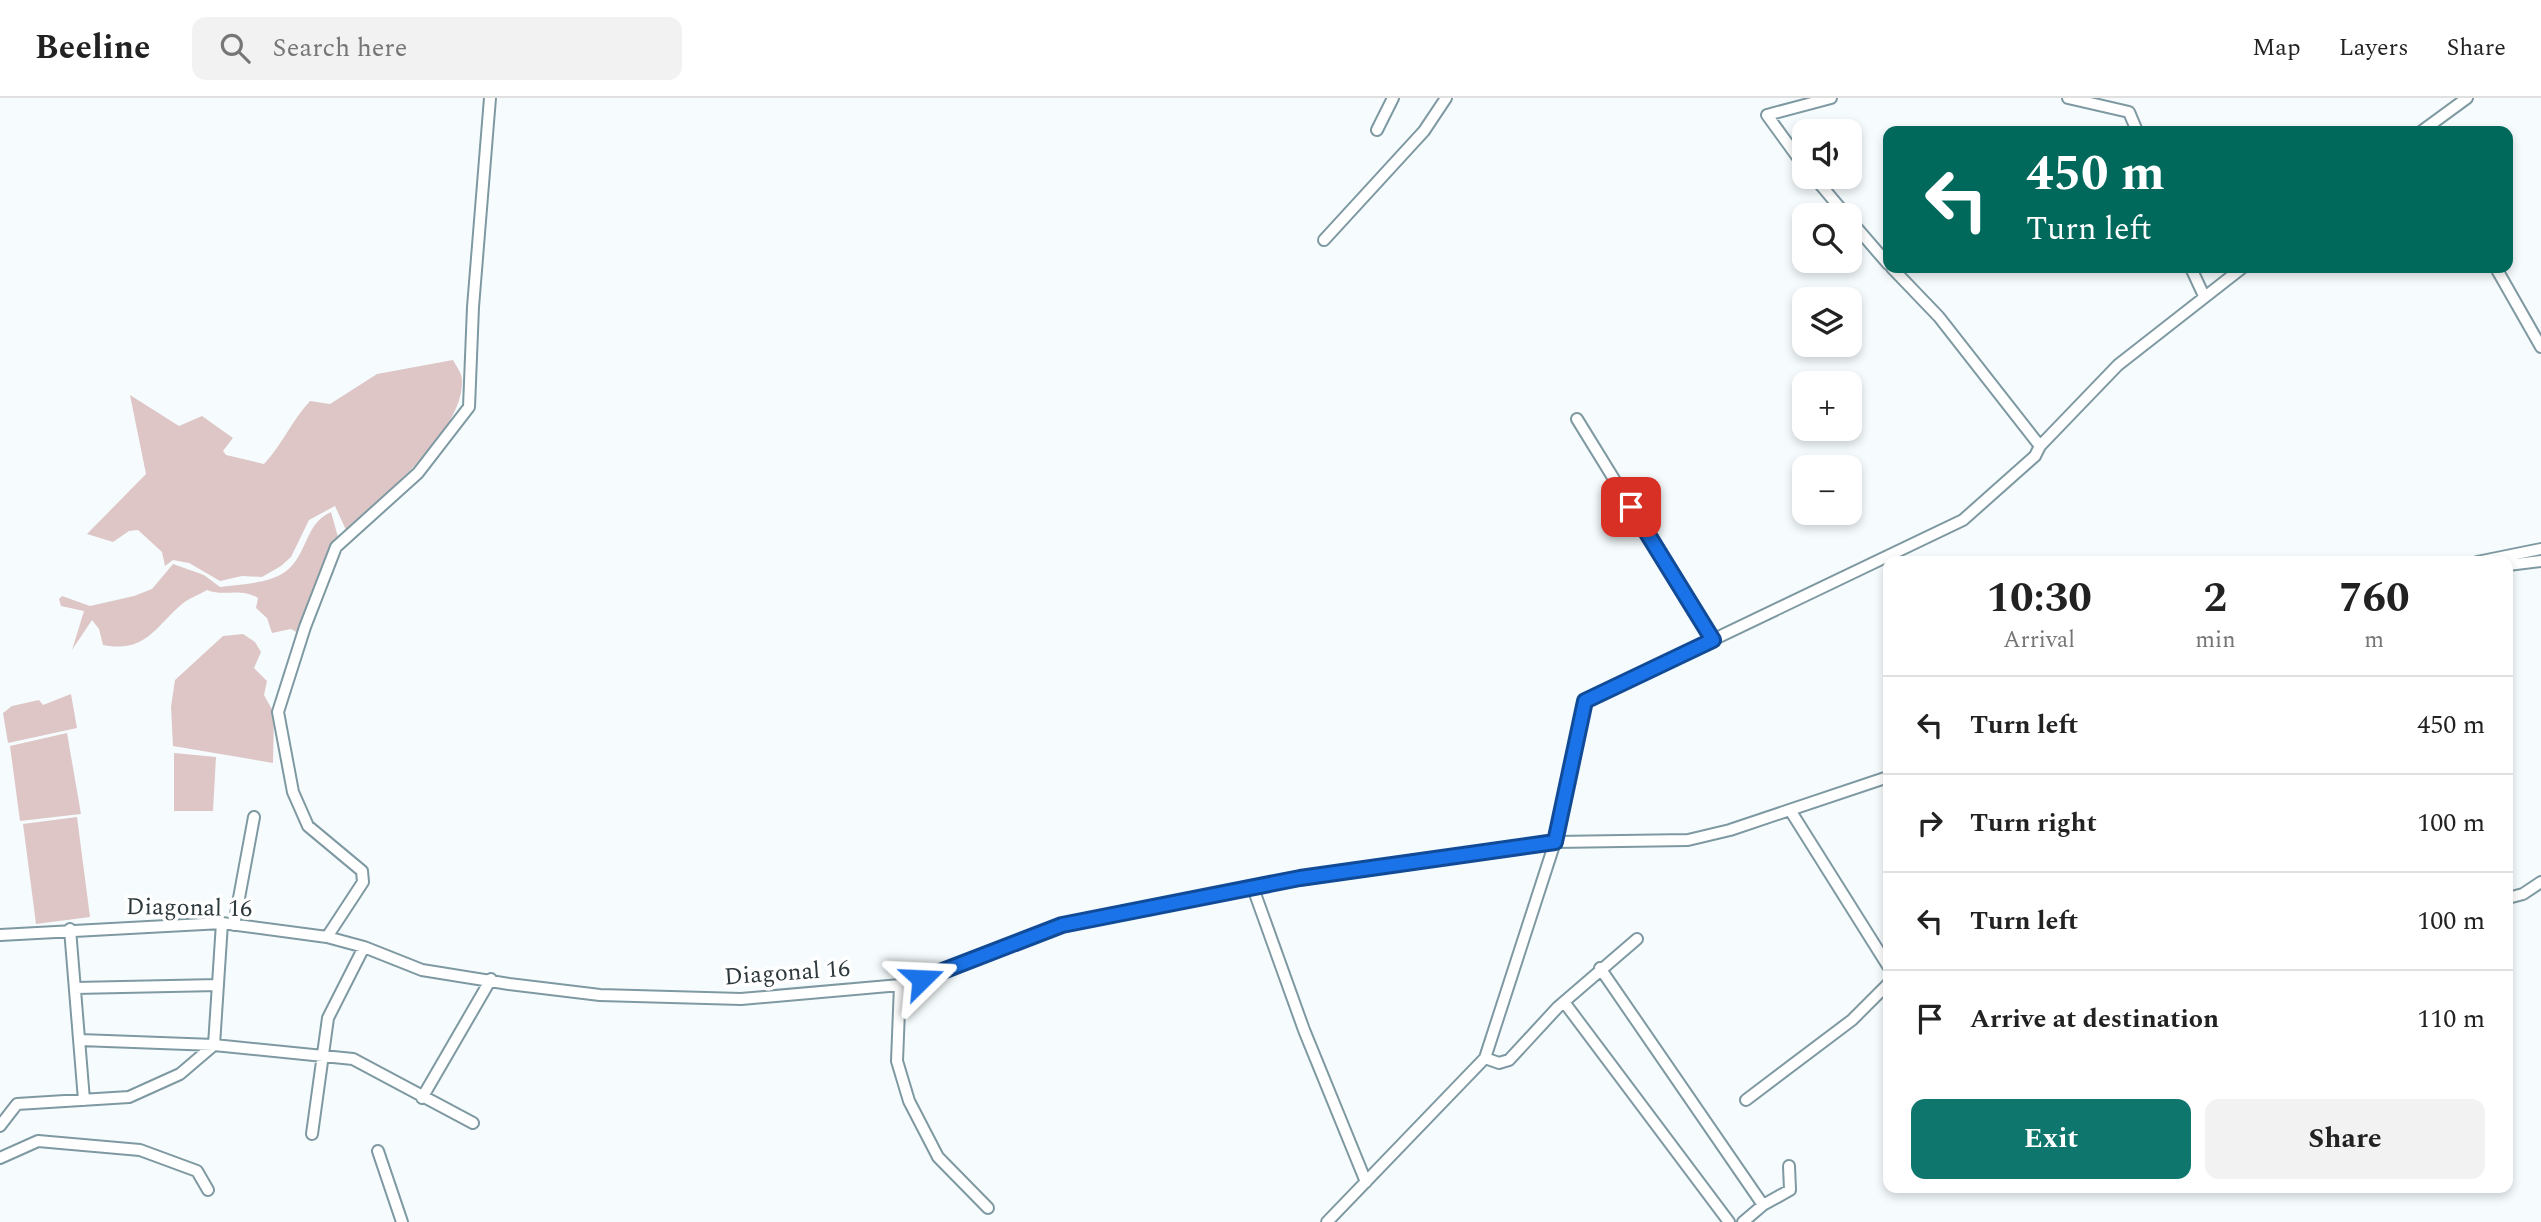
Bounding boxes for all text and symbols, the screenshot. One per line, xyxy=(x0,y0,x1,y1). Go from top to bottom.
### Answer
search box xyxy=(192,17,682,80)
text: Beeline xyxy=(35,23,150,73)
text: Search here xyxy=(272,28,407,68)
icon: search xyxy=(216,29,254,67)
text: Map xyxy=(2252,30,2301,66)
text: Layers xyxy=(2339,30,2409,66)
text: Share xyxy=(2447,30,2506,66)
map controls xyxy=(1792,119,1862,525)
button: sound xyxy=(1792,119,1862,189)
text: 450 m xyxy=(2026,137,2165,212)
icon: left xyxy=(1911,154,2002,245)
button: search xyxy=(1792,203,1862,273)
text: Turn left xyxy=(2026,205,2152,254)
button: layers xyxy=(1792,287,1862,357)
button: + xyxy=(1792,371,1862,441)
button: − xyxy=(1792,455,1862,525)
pin xyxy=(1601,477,1661,537)
icon: arrive xyxy=(1612,488,1650,526)
text: 10:30 xyxy=(1986,567,2092,630)
text: 2 xyxy=(2204,567,2227,630)
text: 760 xyxy=(2339,567,2410,630)
text: Arrival xyxy=(2003,623,2075,658)
text: min xyxy=(2195,623,2236,658)
text: m xyxy=(2364,623,2384,658)
text: Turn left xyxy=(1970,705,2078,745)
text: 450 m xyxy=(2417,705,2485,745)
icon: left xyxy=(1911,706,1949,744)
text: Turn right xyxy=(1970,803,2097,843)
text: 100 m xyxy=(2417,803,2485,843)
icon: right xyxy=(1911,804,1949,842)
street label: Diagonal 16 xyxy=(126,889,252,927)
text: Turn left xyxy=(1970,901,2078,941)
text: 100 m xyxy=(2417,901,2485,941)
icon: left xyxy=(1911,902,1949,940)
position arrow xyxy=(885,942,959,1016)
street label: Diagonal 16 xyxy=(723,951,851,995)
text: Arrive at destination xyxy=(1970,999,2219,1039)
text: 110 m xyxy=(2417,999,2485,1039)
icon: arrive xyxy=(1911,1000,1949,1038)
button: Exit xyxy=(1911,1099,2191,1179)
button: Share xyxy=(2205,1099,2485,1179)

